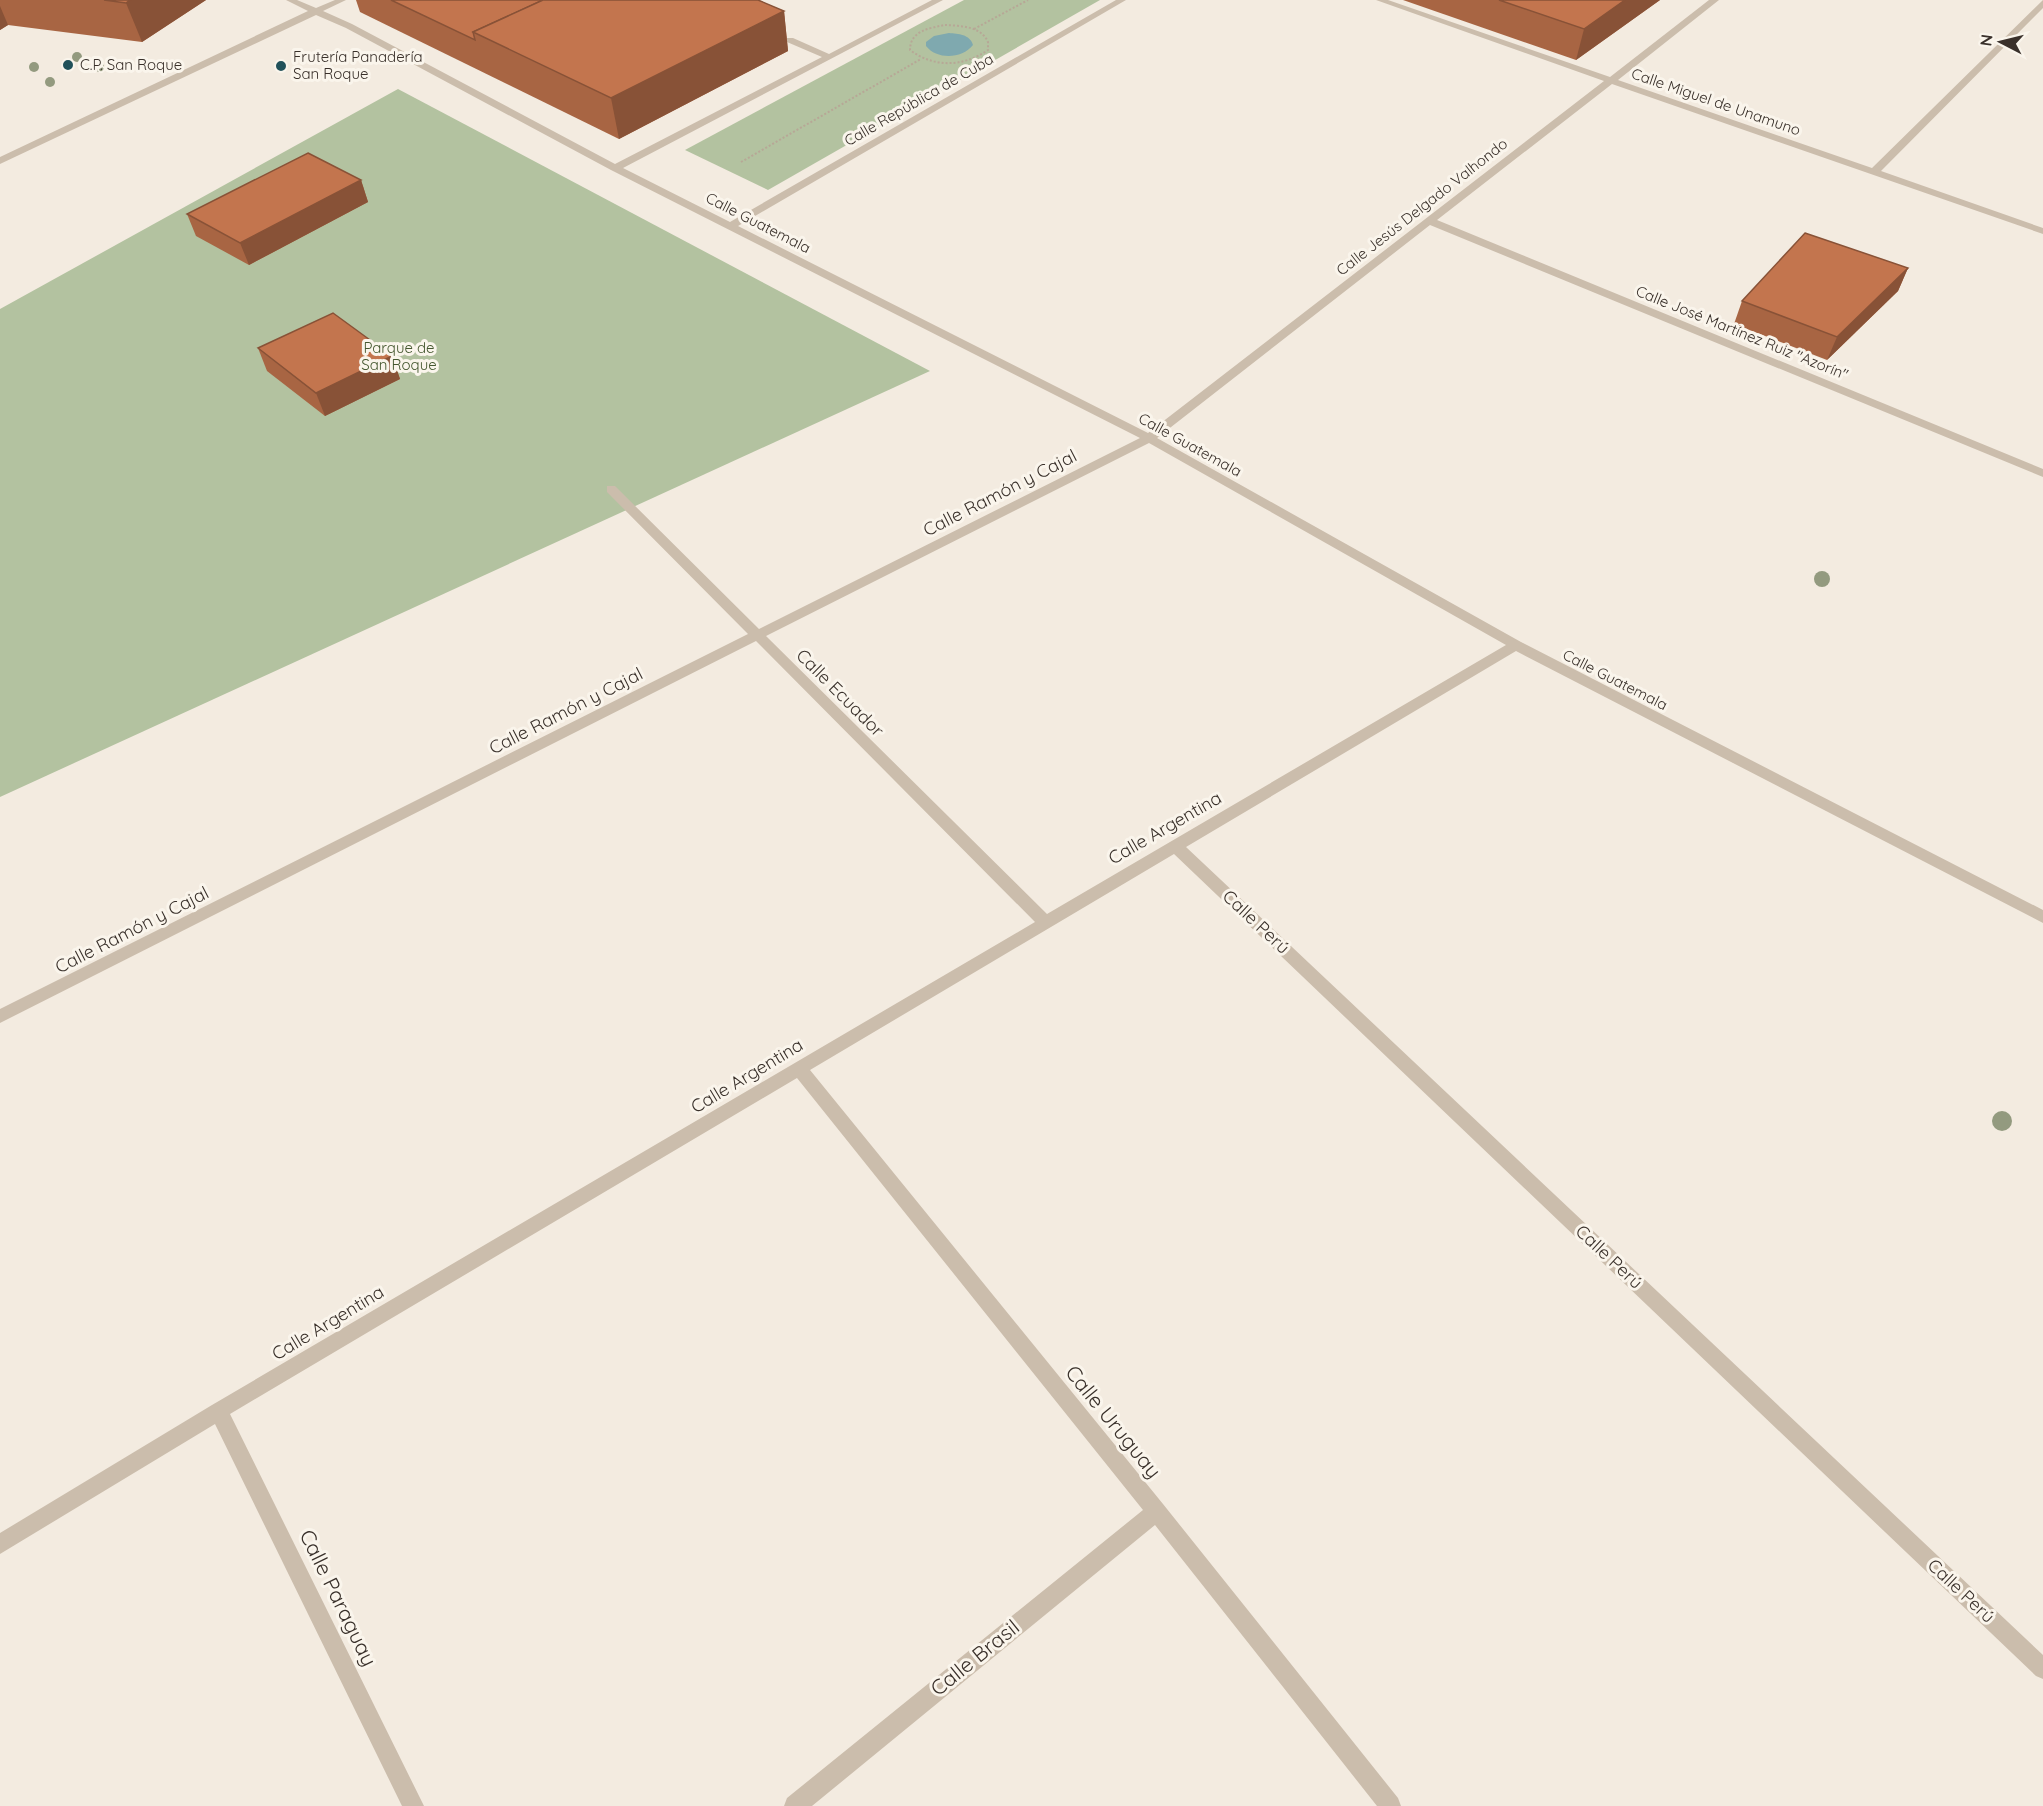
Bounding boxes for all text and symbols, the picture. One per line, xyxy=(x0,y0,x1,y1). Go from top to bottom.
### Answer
north arrow xyxy=(1971,12,2031,72)
text: N xyxy=(1975,33,1997,47)
place label: Frutería Panadería San Roque xyxy=(293,47,423,83)
street label: Calle República de Cuba xyxy=(841,49,997,150)
place label: C.P. San Roque xyxy=(80,55,182,74)
marker: C.P. San Roque xyxy=(61,58,75,72)
marker: Frutería Panadería San Roque xyxy=(274,59,288,73)
street label: Calle Miguel de Unamuno xyxy=(1629,64,1803,139)
street label: Calle Jesús Delgado Valhondo xyxy=(1332,134,1511,279)
street label: Calle Guatemala xyxy=(703,188,814,257)
street label: Calle José Martínez Ruiz "Azorín" xyxy=(1633,281,1851,384)
park label: Parque de San Roque xyxy=(361,338,437,374)
street label: Calle Guatemala xyxy=(1135,408,1245,481)
street label: Calle Ramón y Cajal xyxy=(919,444,1080,541)
street label: Calle Ecuador xyxy=(792,644,889,742)
street label: Calle Guatemala xyxy=(1560,645,1671,714)
street label: Calle Ramón y Cajal xyxy=(485,662,646,759)
street label: Calle Argentina xyxy=(1104,786,1225,869)
street label: Calle Ramón y Cajal xyxy=(51,881,212,978)
street label: Calle Perú xyxy=(1218,885,1295,959)
street label: Calle Argentina xyxy=(686,1033,807,1118)
street label: Calle Perú xyxy=(1571,1220,1648,1294)
street label: Calle Argentina xyxy=(267,1280,388,1365)
street label: Calle Uruguay xyxy=(1060,1360,1167,1483)
street label: Calle Paraguay xyxy=(295,1525,383,1670)
street label: Calle Perú xyxy=(1923,1554,2000,1628)
street label: Calle Brasil xyxy=(925,1613,1024,1701)

